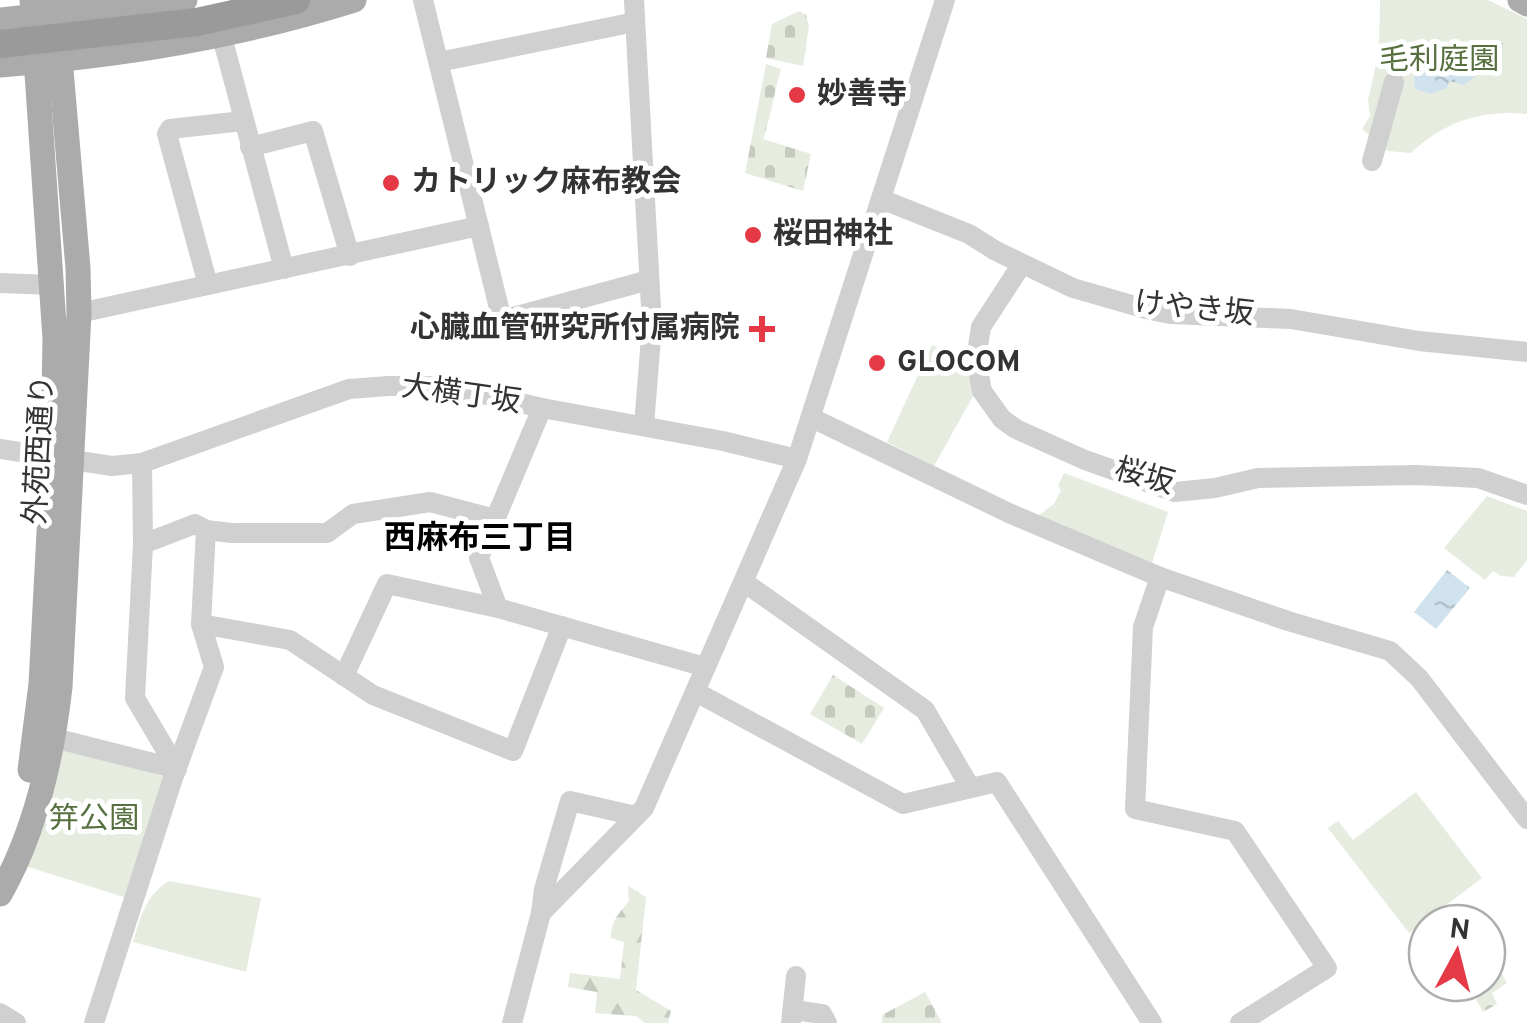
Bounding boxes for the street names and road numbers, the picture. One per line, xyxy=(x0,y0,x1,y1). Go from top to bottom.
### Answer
street label: けやき坂 xyxy=(1132,285,1256,335)
street label: 大横丁坂 xyxy=(399,369,523,423)
street label: 外苑西通り xyxy=(19,374,63,526)
street label: 桜坂 xyxy=(1110,452,1178,504)

